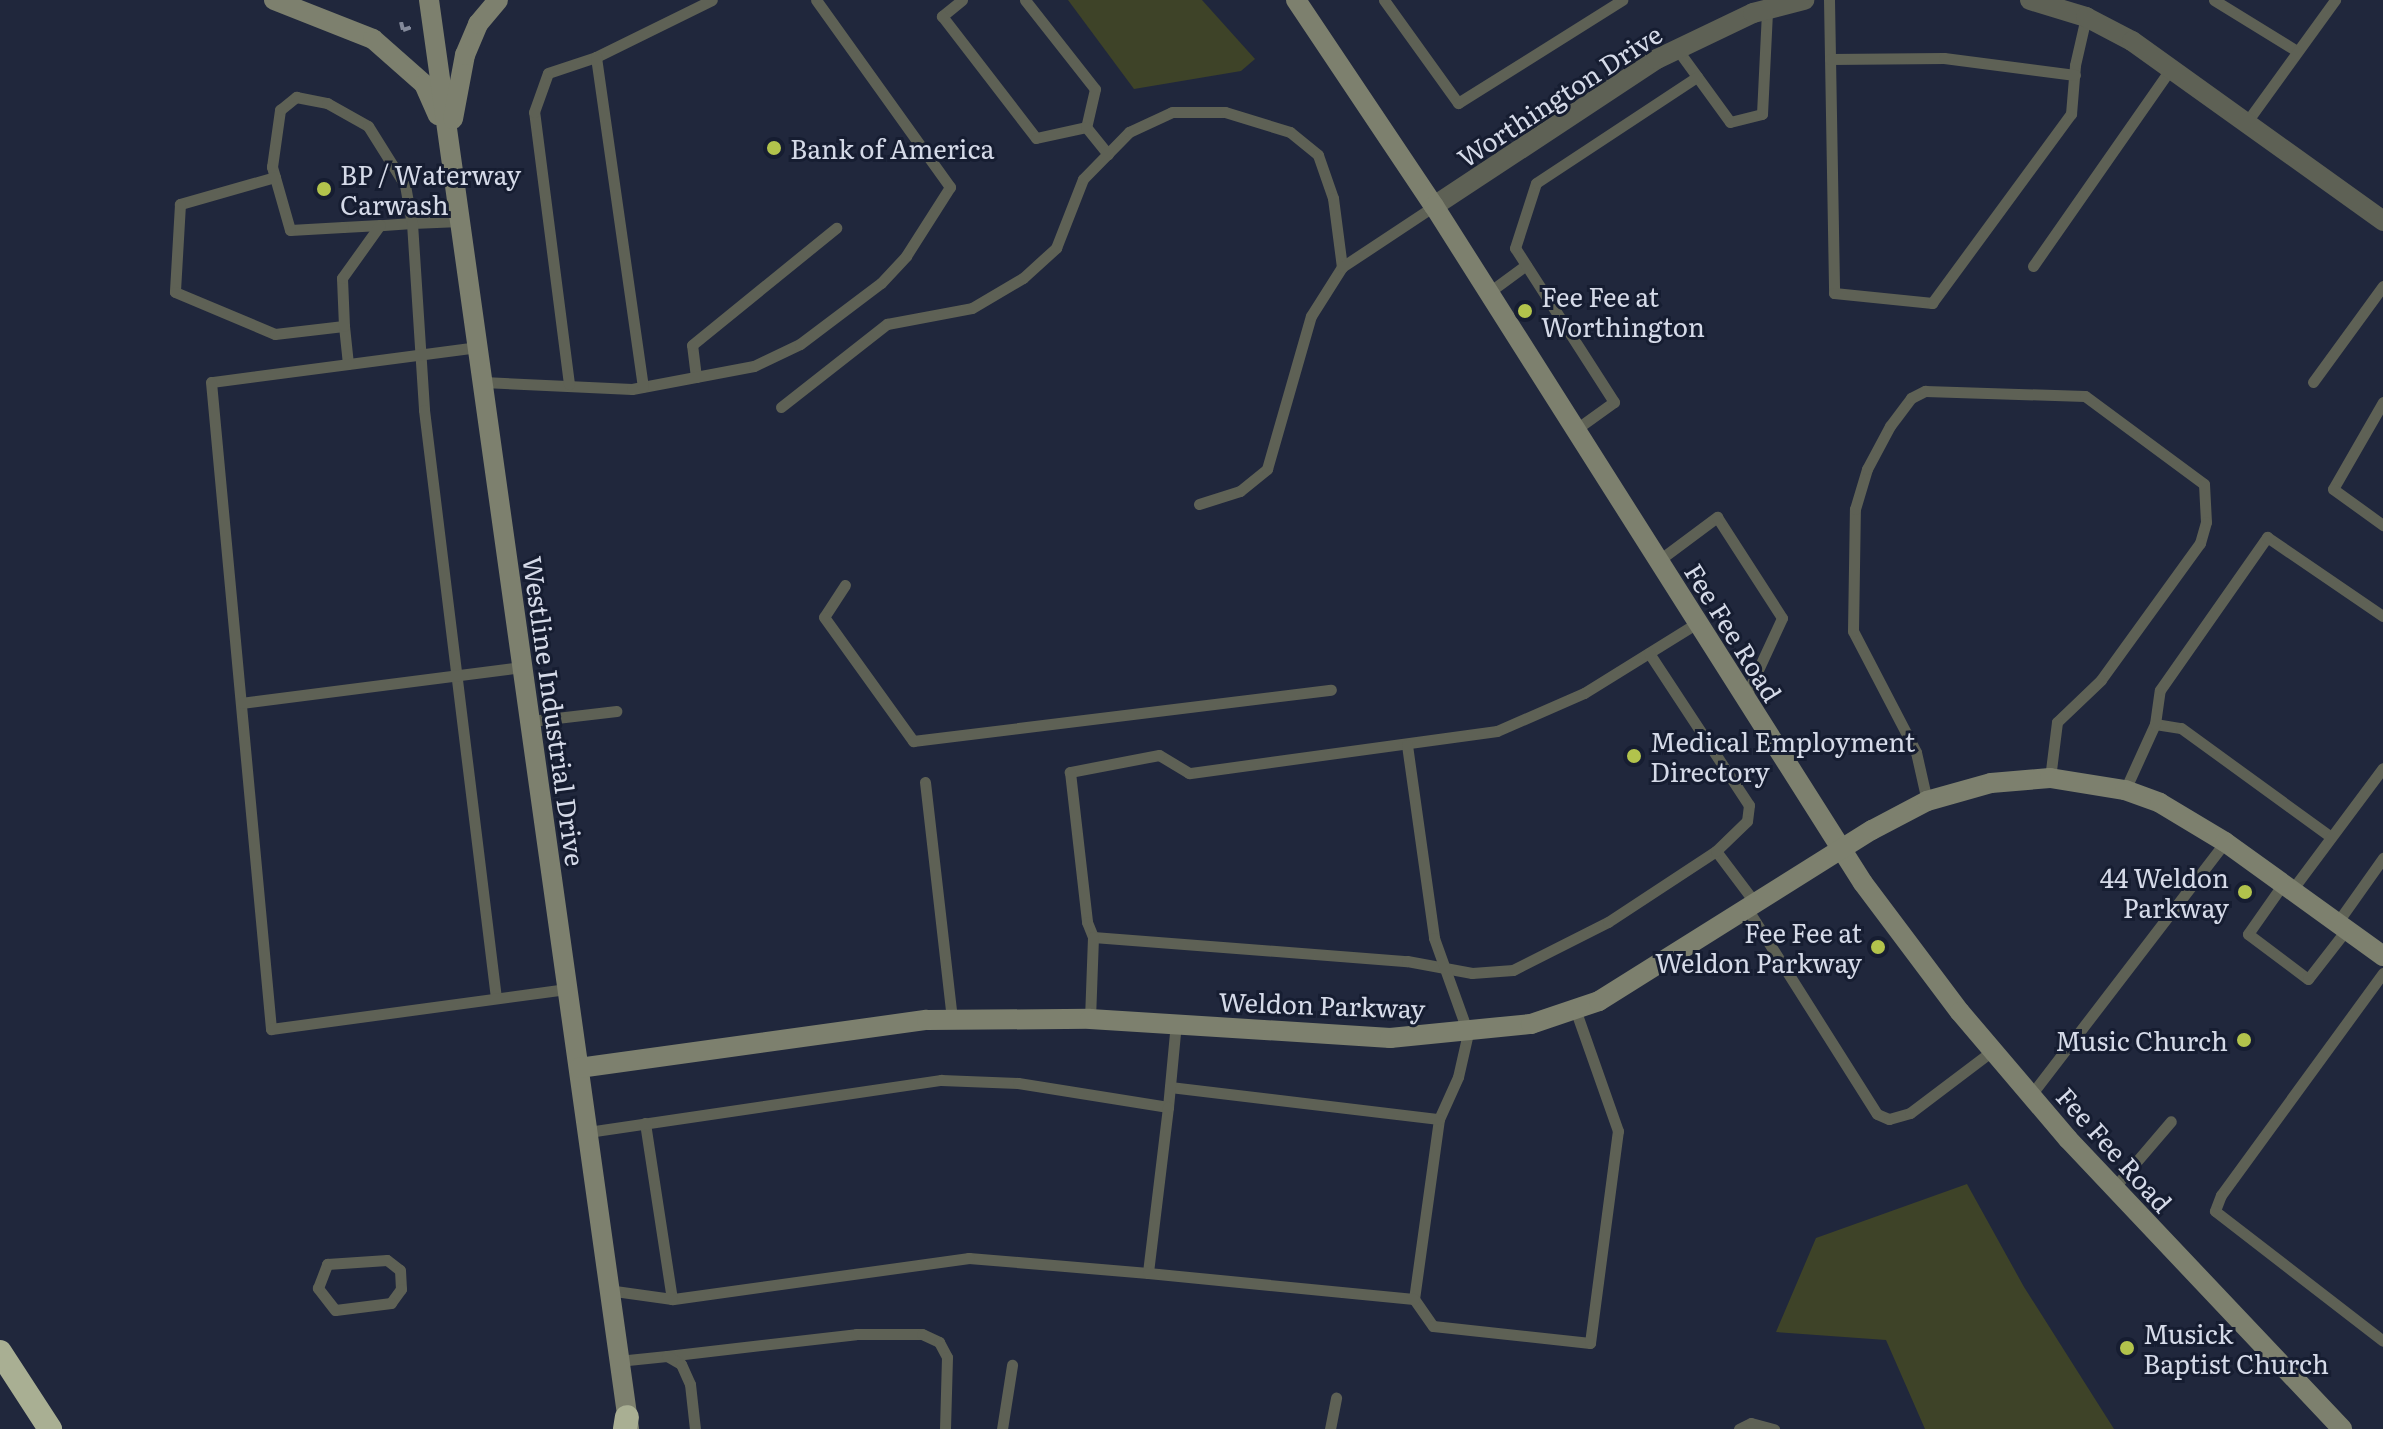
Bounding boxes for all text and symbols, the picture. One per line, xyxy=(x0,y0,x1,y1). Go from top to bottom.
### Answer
street label: Worthington Drive xyxy=(1451,17,1667,173)
place label: Bank of America xyxy=(790,132,994,164)
marker: Bank of America xyxy=(765,139,783,157)
place label: BP / Waterway Carwash xyxy=(340,158,521,220)
marker: BP / Waterway Carwash xyxy=(315,180,333,198)
place label: Fee Fee at Worthington xyxy=(1541,280,1705,342)
marker: Fee Fee at Worthington xyxy=(1516,302,1534,320)
street label: Westline Industrial Drive xyxy=(518,554,592,868)
street label: Fee Fee Road xyxy=(1679,557,1789,707)
place label: Medical Employment Directory xyxy=(1650,725,1915,786)
marker: Medical Employment Directory xyxy=(1625,747,1643,765)
place label: 44 Weldon Parkway xyxy=(2100,861,2229,922)
marker: 44 Weldon Parkway xyxy=(2236,883,2254,901)
place label: Fee Fee at Weldon Parkway xyxy=(1655,916,1862,978)
marker: Fee Fee at Weldon Parkway xyxy=(1869,938,1887,956)
street label: Weldon Parkway xyxy=(1218,985,1426,1023)
place label: Music Church xyxy=(2055,1024,2228,1056)
marker: Music Church xyxy=(2235,1031,2253,1049)
street label: Fee Fee Road xyxy=(2051,1080,2179,1218)
place label: Musick Baptist Church xyxy=(2143,1317,2329,1378)
marker: Musick Baptist Church xyxy=(2118,1339,2136,1357)

